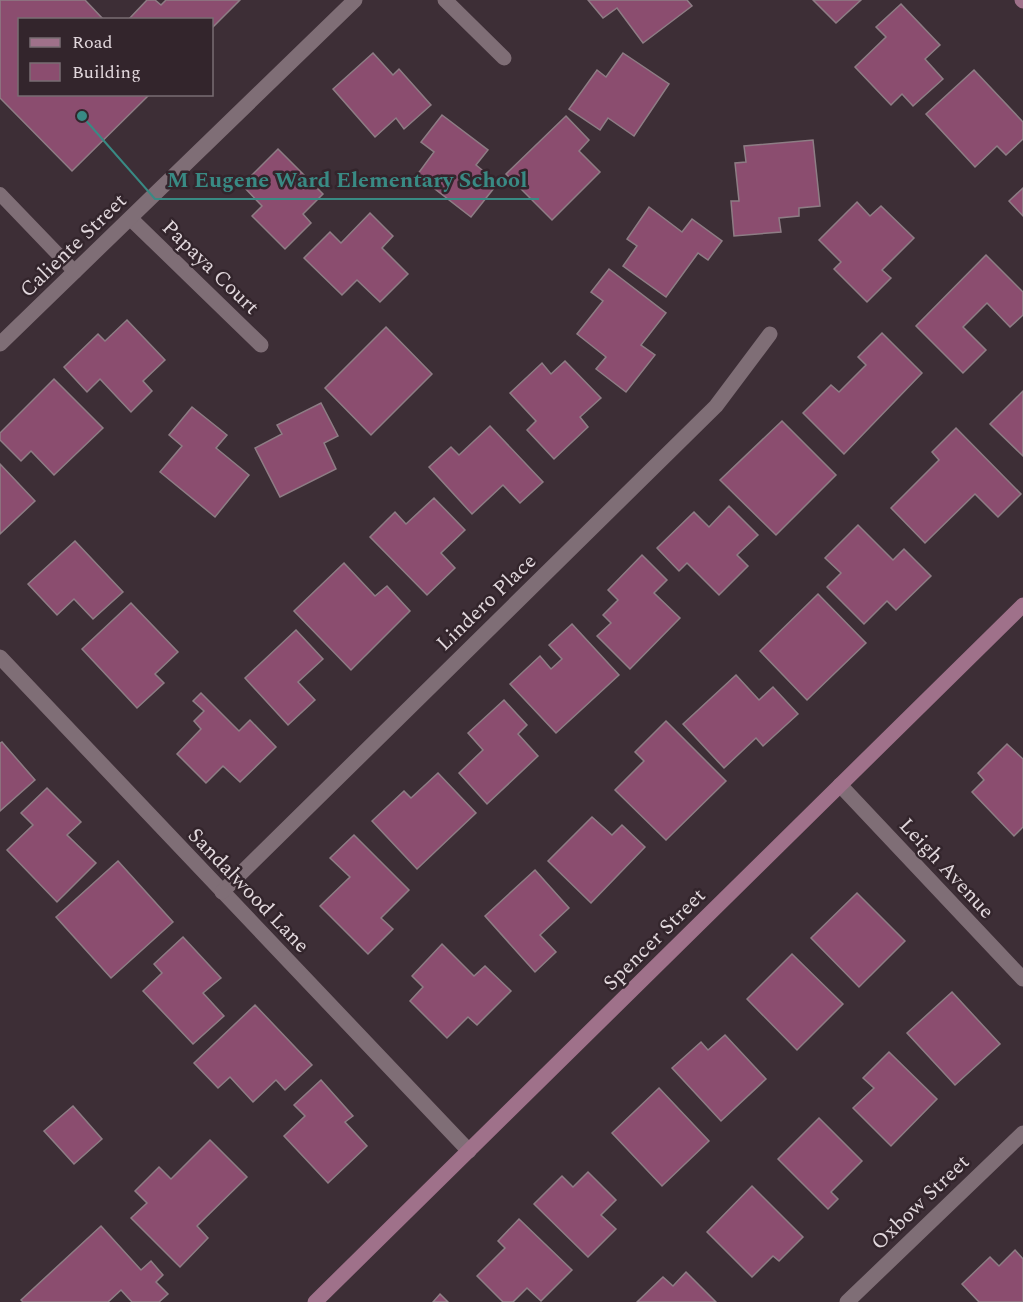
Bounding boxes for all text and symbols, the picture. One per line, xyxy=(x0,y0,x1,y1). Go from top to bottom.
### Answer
legend xyxy=(18,18,213,96)
text: Road xyxy=(72,29,113,56)
text: Building xyxy=(72,59,141,86)
callout: M Eugene Ward Elementary School xyxy=(155,159,539,199)
text: M Eugene Ward Elementary School xyxy=(167,164,527,197)
street label: Caliente Street xyxy=(13,186,135,305)
street label: Papaya Court xyxy=(154,213,266,323)
street label: Lindero Place xyxy=(429,546,544,659)
street label: Leigh Avenue xyxy=(891,811,1002,926)
street label: Sandalwood Lane xyxy=(180,821,317,961)
street label: Spencer Street xyxy=(596,881,714,999)
street label: Oxbow Street xyxy=(864,1147,977,1258)

